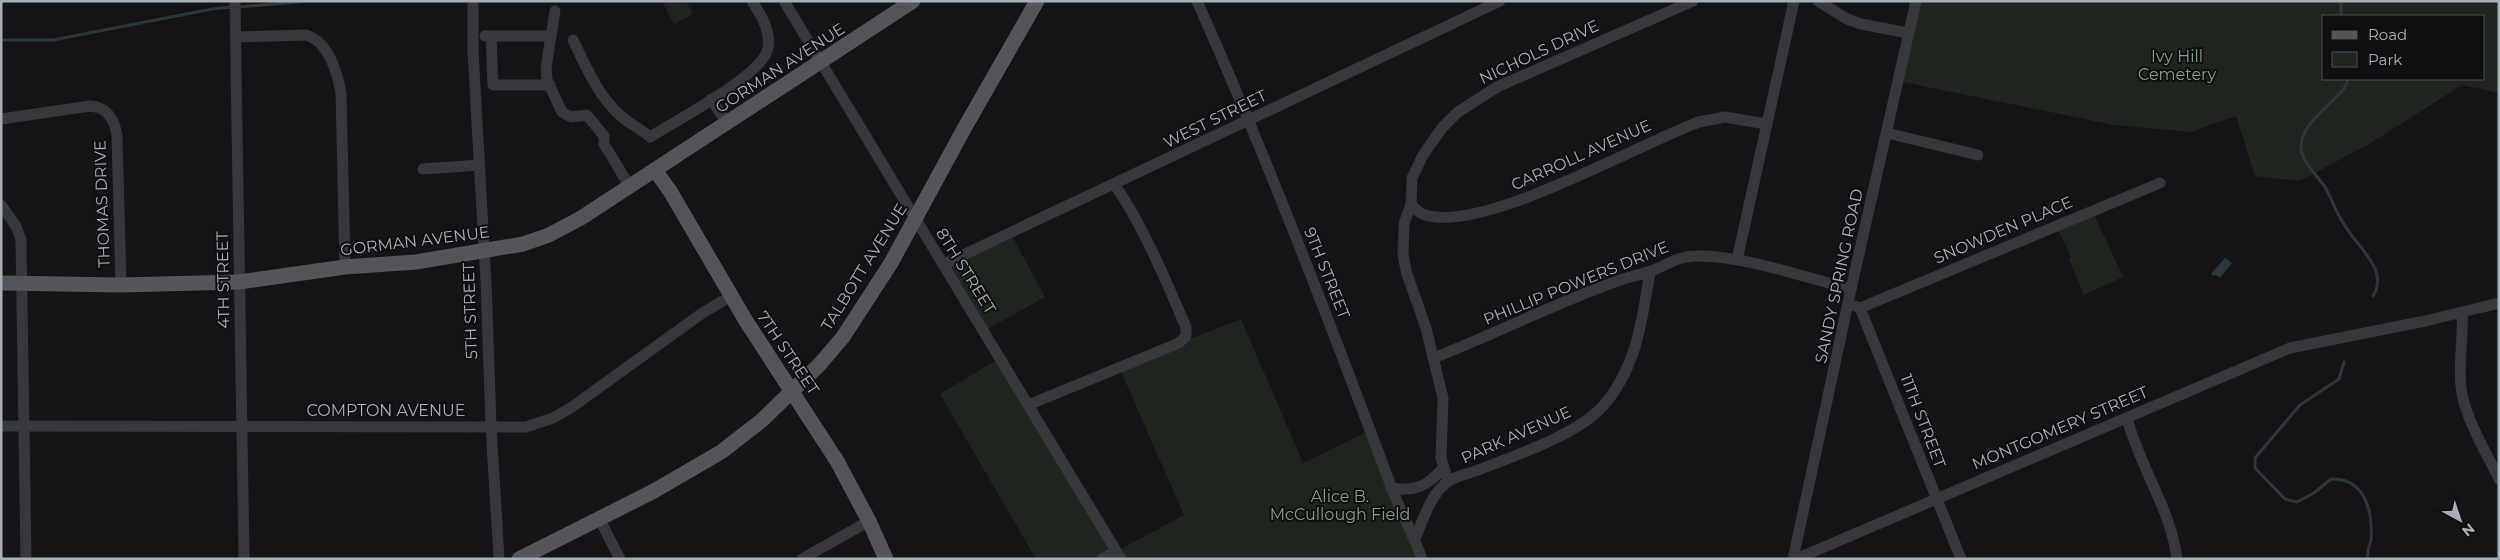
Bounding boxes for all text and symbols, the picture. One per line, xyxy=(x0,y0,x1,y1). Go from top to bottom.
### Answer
legend xyxy=(2322,15,2485,80)
street label: NICHOLS DRIVE xyxy=(1476,16,1602,88)
street label: GORMAN AVENUE xyxy=(712,19,848,117)
text: Road xyxy=(2368,25,2407,44)
park label: Ivy Hill Cemetery xyxy=(2138,47,2216,84)
text: Park xyxy=(2368,50,2402,69)
street label: WEST STREET xyxy=(1160,85,1270,152)
street label: CARROLL AVENUE xyxy=(1508,116,1654,194)
street label: THOMAS DRIVE xyxy=(90,140,114,268)
street label: SANDY SPRING ROAD xyxy=(1811,187,1867,365)
street label: SNOWDEN PLACE xyxy=(1931,192,2075,268)
street label: TALBOTT AVENUE xyxy=(817,200,911,334)
street label: GORMAN AVENUE xyxy=(339,222,491,260)
street label: 8TH STREET xyxy=(932,225,1000,318)
street label: 9TH STREET xyxy=(1300,225,1354,322)
street label: 4TH STREET xyxy=(213,230,233,329)
street label: PHILLIP POWERS DRIVE xyxy=(1481,237,1671,329)
street label: 5TH STREET xyxy=(459,262,481,359)
street label: 7TH STREET xyxy=(753,308,823,399)
street label: 11TH STREET xyxy=(1896,371,1950,471)
street label: MONTGOMERY STREET xyxy=(1969,382,2152,474)
street label: COMPTON AVENUE xyxy=(307,401,465,420)
street label: PARK AVENUE xyxy=(1458,402,1574,468)
park label: Alice B. McCullough Field xyxy=(1270,487,1410,524)
north arrow xyxy=(2435,495,2485,545)
text: N xyxy=(2458,519,2478,540)

